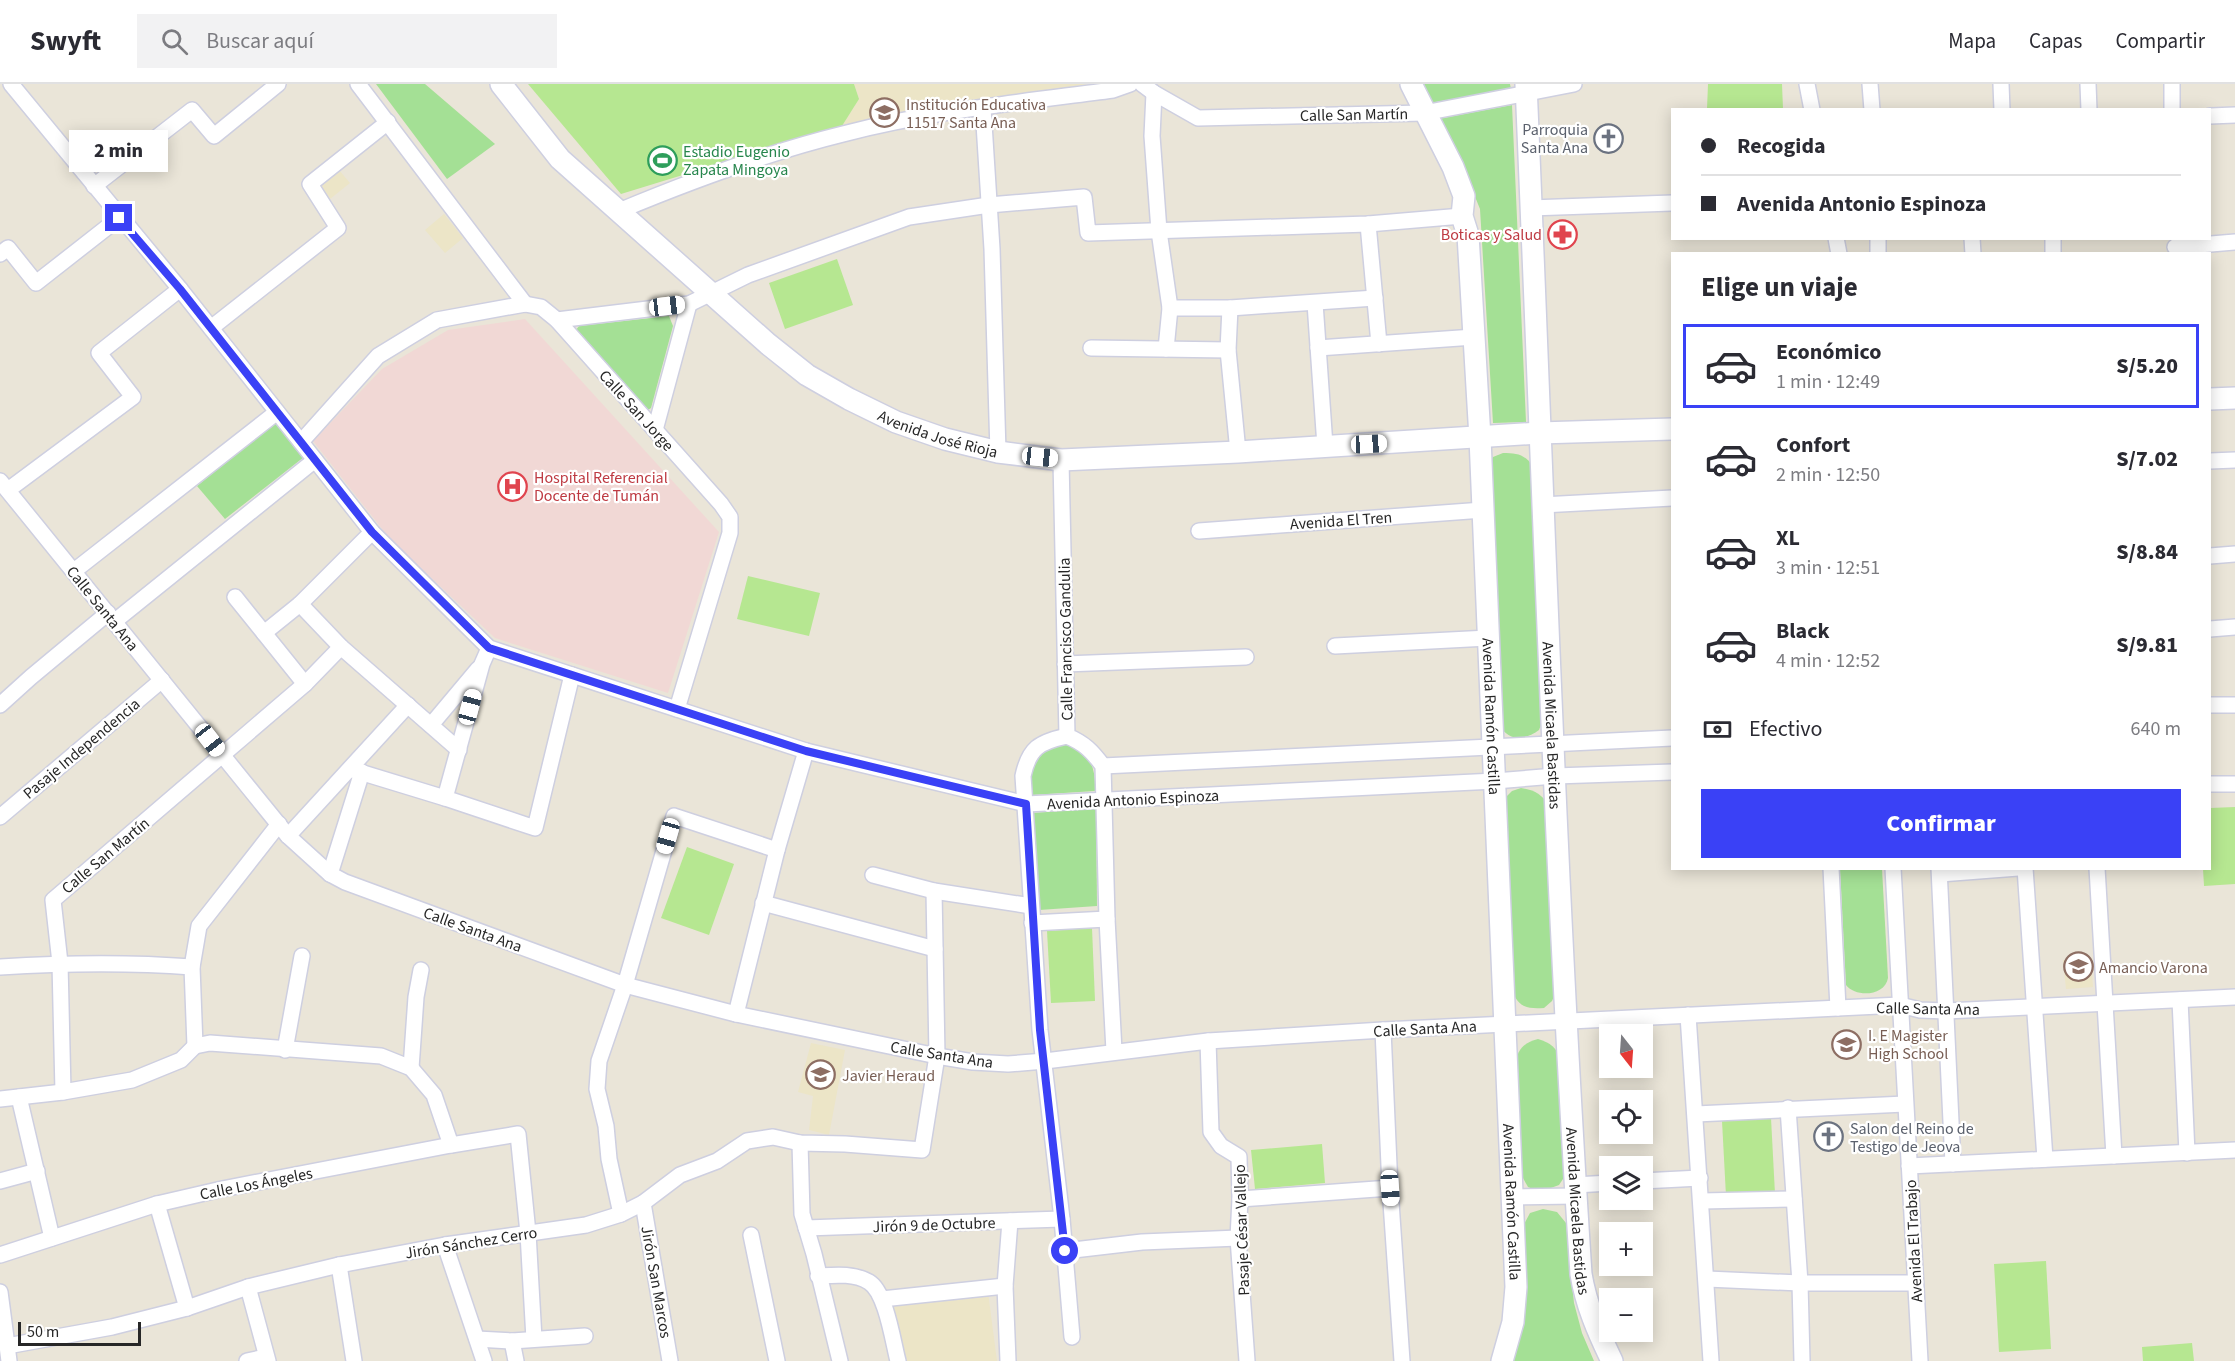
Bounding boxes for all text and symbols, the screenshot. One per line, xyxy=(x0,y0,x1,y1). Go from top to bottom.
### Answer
search box xyxy=(137,14,557,68)
text: Swyft xyxy=(30,21,101,61)
icon: search xyxy=(158,25,191,58)
text: Buscar aquí xyxy=(206,25,314,57)
text: Mapa xyxy=(1948,26,1996,56)
text: Capas xyxy=(2029,26,2082,56)
text: Compartir xyxy=(2115,26,2205,56)
place label: Institución Educativa 11517 Santa Ana xyxy=(906,94,1046,134)
school or university icon: Institución Educativa 11517 Santa Ana xyxy=(869,97,901,129)
street label: Calle San Martín xyxy=(1300,103,1408,127)
place label: Parroquia Santa Ana xyxy=(1521,119,1588,159)
church icon: Parroquia Santa Ana xyxy=(1593,122,1625,154)
text: Recogida xyxy=(1737,130,1826,162)
callout: 2 min xyxy=(70,131,168,173)
text: 2 min xyxy=(94,137,143,165)
place label: Estadio Eugenio Zapata Mingoya xyxy=(683,141,790,181)
sports icon: Estadio Eugenio Zapata Mingoya xyxy=(646,144,678,176)
text: Avenida Antonio Espinoza xyxy=(1737,188,1986,220)
route end xyxy=(105,204,132,231)
pharmacy icon: Boticas y Salud xyxy=(1547,218,1579,250)
place label: Boticas y Salud xyxy=(1441,224,1542,246)
text: Elige un viaje xyxy=(1701,268,1858,307)
car xyxy=(648,295,686,317)
text: Económico xyxy=(1776,336,1881,368)
icon: car xyxy=(1704,339,1758,393)
text: S/5.20 xyxy=(2116,350,2178,382)
street label: Calle San Jorge xyxy=(594,365,679,456)
text: 1 min · 12:49 xyxy=(1776,368,1880,396)
street label: Avenida José Rioja xyxy=(874,405,1000,464)
text: Confort xyxy=(1776,429,1850,461)
icon: car xyxy=(1704,432,1758,486)
car xyxy=(1351,434,1387,454)
text: S/7.02 xyxy=(2116,443,2178,475)
car xyxy=(1021,446,1059,468)
text: 2 min · 12:50 xyxy=(1776,461,1880,489)
place label: Hospital Referencial Docente de Tumán xyxy=(534,467,668,507)
hospital icon: Hospital Referencial Docente de Tumán xyxy=(497,470,529,502)
street label: Avenida El Tren xyxy=(1289,506,1393,536)
text: XL xyxy=(1776,522,1800,554)
icon: car xyxy=(1704,525,1758,579)
text: S/8.84 xyxy=(2116,536,2178,568)
text: 3 min · 12:51 xyxy=(1776,554,1880,582)
street label: Calle Francisco Gandulia xyxy=(1054,557,1078,721)
street label: Calle Santa Ana xyxy=(61,561,143,656)
text: Black xyxy=(1776,615,1830,647)
icon: car xyxy=(1704,618,1758,672)
text: S/9.81 xyxy=(2116,629,2178,661)
street label: Avenida Ramón Castilla xyxy=(1476,637,1505,795)
street label: Avenida Micaela Bastidas xyxy=(1537,641,1566,810)
text: 4 min · 12:52 xyxy=(1776,647,1880,675)
car xyxy=(457,687,483,727)
street label: Pasaje Independencia xyxy=(18,693,145,804)
icon: cash xyxy=(1701,713,1734,746)
text: Efectivo xyxy=(1749,713,1823,745)
text: 640 m xyxy=(2131,715,2181,743)
car xyxy=(192,720,228,760)
street label: Avenida Antonio Espinoza xyxy=(1046,785,1220,815)
button: Confirmar xyxy=(1701,789,2181,858)
street label: Calle San Martín xyxy=(57,812,154,899)
car xyxy=(654,816,682,856)
street label: Calle Santa Ana xyxy=(420,902,525,958)
school or university icon: Amancio Varona xyxy=(2062,951,2094,983)
place label: Amancio Varona xyxy=(2099,957,2208,979)
street label: Calle Santa Ana xyxy=(1876,997,1980,1021)
street label: Calle Santa Ana xyxy=(1373,1015,1477,1043)
north arrow xyxy=(1599,1024,1653,1078)
map controls xyxy=(1599,1024,1653,1342)
place label: I. E Magister High School xyxy=(1868,1025,1948,1065)
school or university icon: I. E Magister High School xyxy=(1831,1028,1863,1060)
street label: Calle Santa Ana xyxy=(889,1036,995,1074)
school or university icon: Javier Heraud xyxy=(805,1059,837,1091)
place label: Javier Heraud xyxy=(842,1065,935,1087)
button: locate xyxy=(1599,1090,1653,1144)
place label: Salon del Reino de Testigo de Jeova xyxy=(1850,1118,1974,1158)
church icon: Salon del Reino de Testigo de Jeova xyxy=(1813,1121,1845,1153)
street label: Avenida Ramón Castilla xyxy=(1497,1123,1526,1281)
street label: Avenida Micaela Bastidas xyxy=(1560,1126,1595,1297)
button: layers xyxy=(1599,1156,1653,1210)
street label: Calle Los Ángeles xyxy=(198,1162,315,1206)
street label: Pasaje César Vallejo xyxy=(1229,1164,1255,1296)
car xyxy=(1380,1169,1400,1207)
street label: Avenida El Trabajo xyxy=(1900,1179,1928,1303)
street label: Jirón 9 de Octubre xyxy=(872,1212,996,1238)
street label: Jirón Sánchez Cerro xyxy=(403,1222,539,1264)
button: + xyxy=(1599,1222,1653,1276)
street label: Jirón San Marcos xyxy=(635,1224,677,1340)
route start xyxy=(1051,1237,1078,1264)
button: − xyxy=(1599,1288,1653,1342)
scale bar xyxy=(18,1319,141,1346)
text: 50 m xyxy=(27,1321,59,1343)

